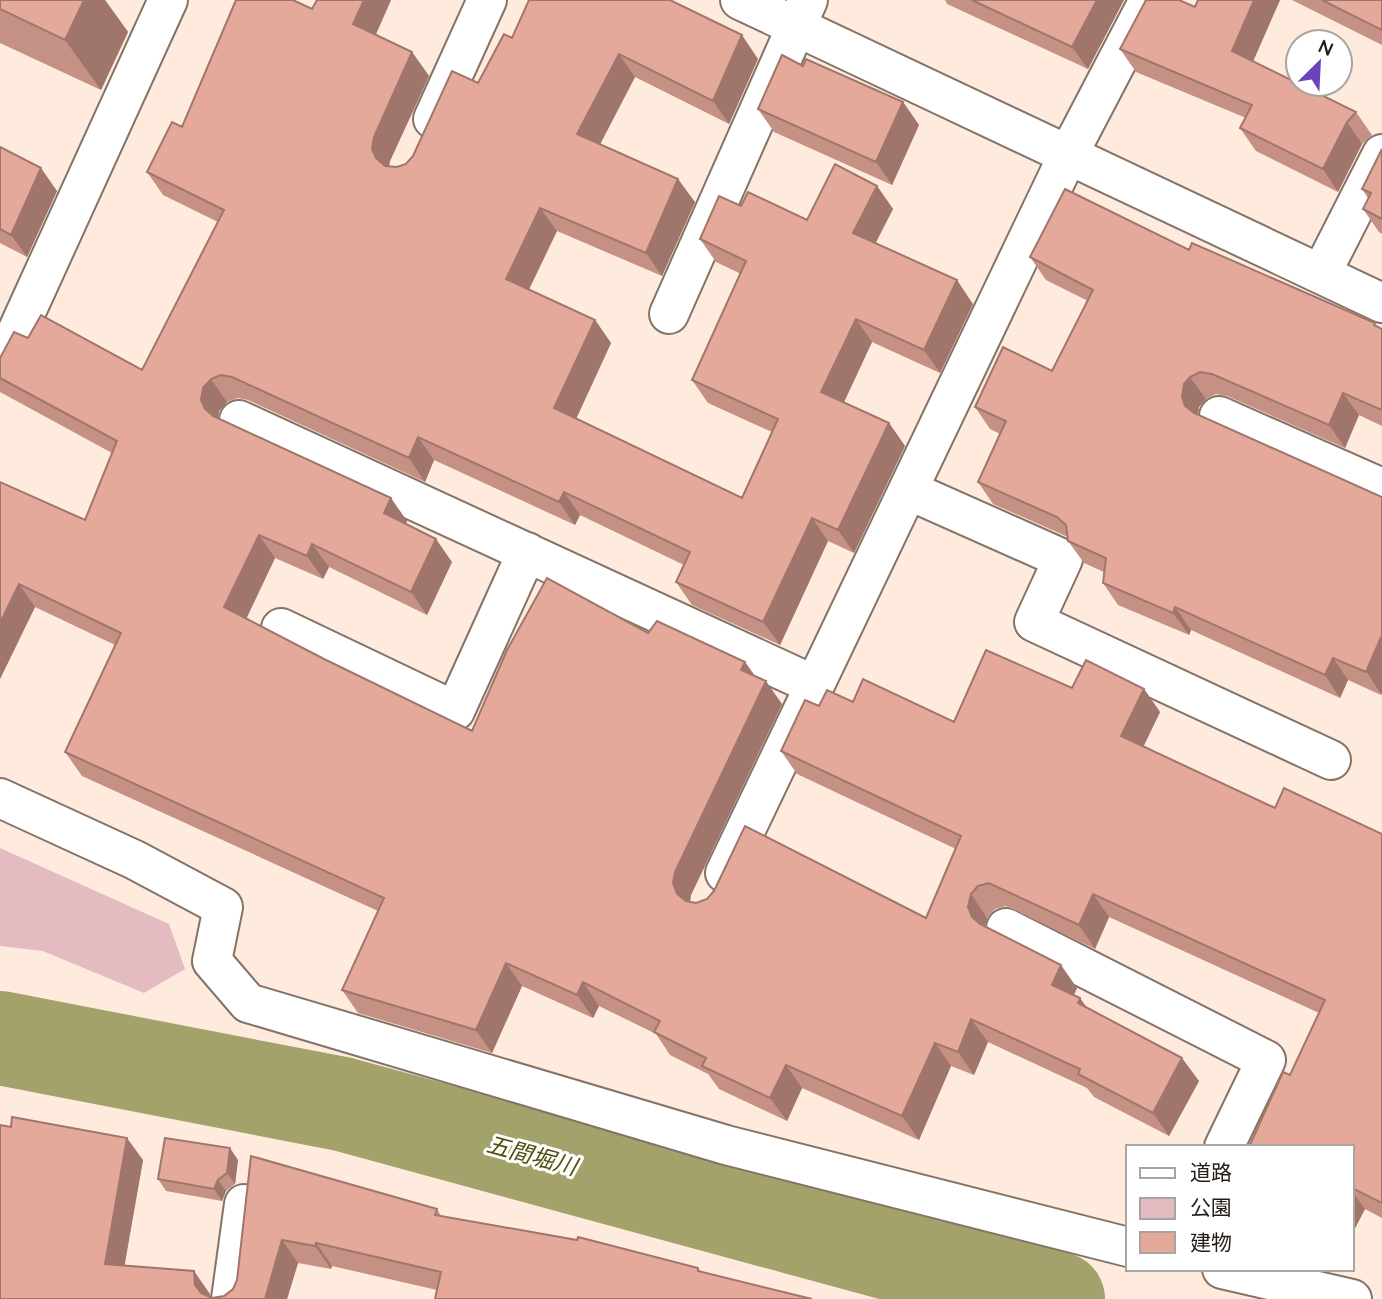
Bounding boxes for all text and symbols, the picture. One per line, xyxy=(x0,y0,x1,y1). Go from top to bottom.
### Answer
north arrow xyxy=(1284,28,1354,98)
text: N xyxy=(1315,34,1337,61)
water label: 五間堀川 xyxy=(484,1129,583,1182)
legend xyxy=(1126,1145,1354,1271)
text: 道路 xyxy=(1190,1159,1232,1185)
text: 公園 xyxy=(1190,1194,1232,1220)
text: 建物 xyxy=(1190,1229,1232,1255)

